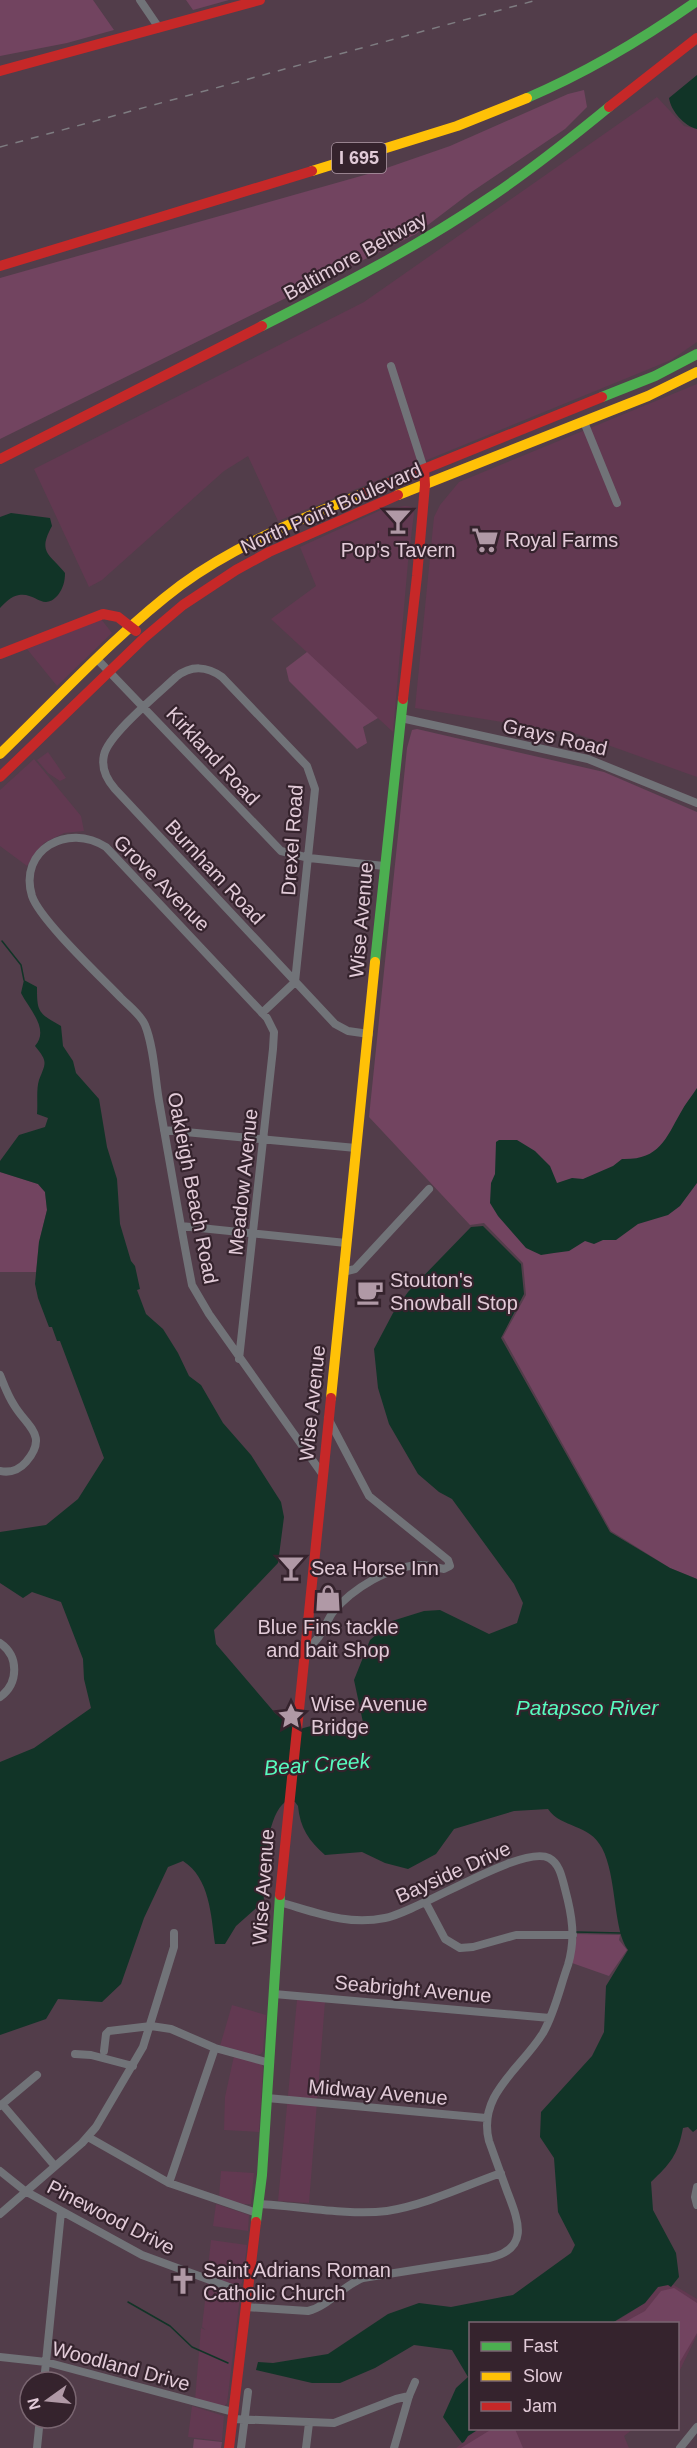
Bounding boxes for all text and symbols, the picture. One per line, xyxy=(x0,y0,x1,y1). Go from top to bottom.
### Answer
road number: I 695 xyxy=(332,143,386,173)
street label: Baltimore Beltway xyxy=(280,208,430,304)
street label: North Point Boulevard xyxy=(237,458,425,558)
bar icon: Pop's Tavern xyxy=(383,506,413,536)
supermarket icon: Royal Farms xyxy=(470,525,500,555)
place label: Royal Farms xyxy=(505,529,618,551)
place label: Pop's Tavern xyxy=(341,539,455,561)
street label: Kirkland Road xyxy=(162,703,264,809)
street label: Grays Road xyxy=(501,714,609,760)
street label: Drexel Road xyxy=(277,784,307,896)
street label: Burnham Road xyxy=(161,815,269,929)
street label: Grove Avenue xyxy=(110,831,214,935)
street label: Wise Avenue xyxy=(345,861,377,979)
street label: Oakleigh Beach Road xyxy=(164,1090,222,1286)
street label: Meadow Avenue xyxy=(224,1107,262,1257)
place label: Stouton's Snowball Stop xyxy=(390,1269,518,1314)
cafe icon: Stouton's Snowball Stop xyxy=(355,1277,385,1307)
street label: Wise Avenue xyxy=(295,1344,329,1462)
bar icon: Sea Horse Inn xyxy=(276,1553,306,1583)
place label: Sea Horse Inn xyxy=(311,1557,439,1579)
shop icon: Blue Fins tackle and bait Shop xyxy=(313,1583,343,1613)
place label: Blue Fins tackle and bait Shop xyxy=(257,1616,399,1661)
place label: Wise Avenue Bridge xyxy=(311,1693,427,1738)
water label: Patapsco River xyxy=(516,1696,659,1719)
place icon: Wise Avenue Bridge xyxy=(276,1701,306,1731)
water label: Bear Creek xyxy=(263,1749,372,1779)
street label: Wise Avenue xyxy=(248,1828,278,1946)
street label: Bayside Drive xyxy=(392,1837,514,1907)
street label: Seabright Avenue xyxy=(334,1971,492,2007)
street label: Midway Avenue xyxy=(307,2075,449,2109)
street label: Pinewood Drive xyxy=(44,2175,178,2259)
place label: Saint Adrians Roman Catholic Church xyxy=(203,2259,391,2304)
church icon: Saint Adrians Roman Catholic Church xyxy=(168,2266,198,2296)
legend xyxy=(469,2322,679,2430)
text: Fast xyxy=(523,2336,558,2356)
street label: Woodland Drive xyxy=(50,2337,192,2395)
text: Slow xyxy=(523,2366,563,2386)
north arrow xyxy=(18,2370,78,2430)
text: N xyxy=(24,2396,44,2412)
text: Jam xyxy=(523,2396,557,2416)

